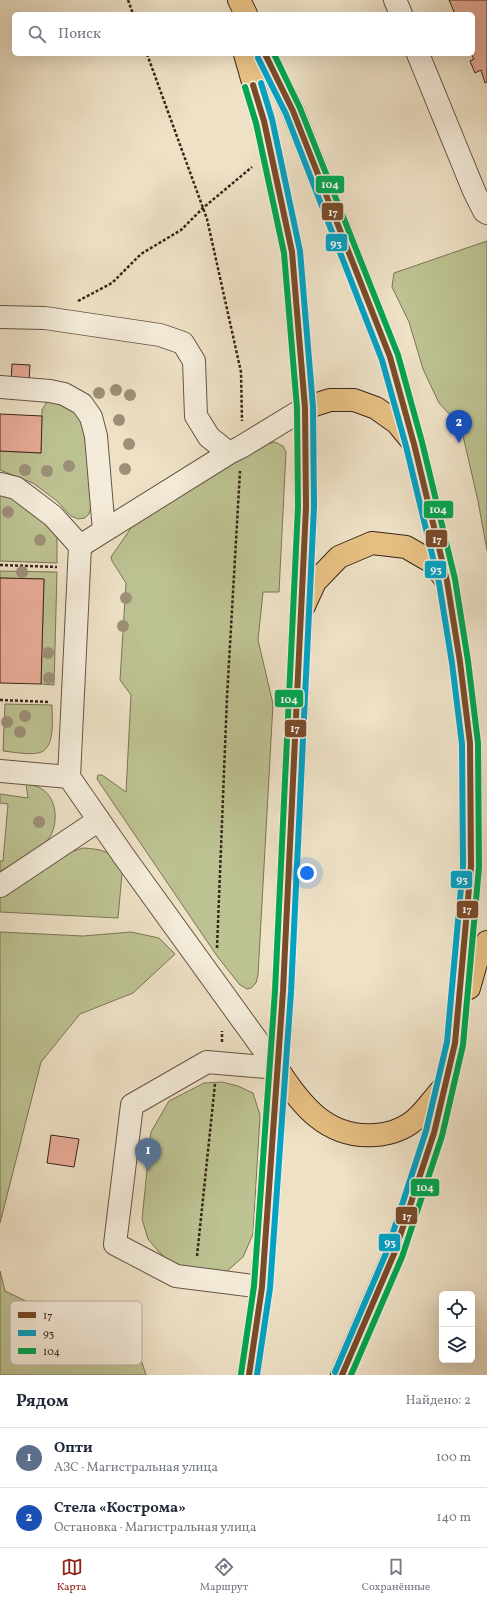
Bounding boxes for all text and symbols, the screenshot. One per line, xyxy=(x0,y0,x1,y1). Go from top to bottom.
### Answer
search box xyxy=(12,12,475,56)
icon: search xyxy=(26,23,48,45)
text: Поиск xyxy=(58,24,101,45)
line badge: 104 xyxy=(315,175,345,194)
text: 104 xyxy=(321,178,339,193)
line badge: 17 xyxy=(321,202,344,221)
text: 17 xyxy=(328,206,338,221)
line badge: 93 xyxy=(325,233,348,252)
text: 93 xyxy=(330,237,342,252)
pin: 2 xyxy=(446,410,472,443)
line badge: 104 xyxy=(423,500,454,519)
text: 104 xyxy=(429,503,447,518)
line badge: 17 xyxy=(425,529,448,548)
text: 17 xyxy=(432,533,442,548)
line badge: 93 xyxy=(424,560,447,579)
text: 93 xyxy=(430,563,442,578)
line badge: 104 xyxy=(274,689,304,708)
text: 104 xyxy=(280,693,298,708)
line badge: 17 xyxy=(284,719,307,738)
text: 17 xyxy=(290,722,300,737)
your location xyxy=(297,863,317,883)
line badge: 93 xyxy=(450,870,473,889)
text: 93 xyxy=(456,873,468,888)
line badge: 17 xyxy=(456,900,479,919)
text: 17 xyxy=(462,903,472,918)
pin: 1 xyxy=(135,1138,161,1171)
line badge: 104 xyxy=(410,1178,440,1197)
text: 104 xyxy=(416,1181,434,1196)
line badge: 17 xyxy=(395,1206,418,1225)
text: 17 xyxy=(402,1210,412,1225)
line badge: 93 xyxy=(378,1233,401,1252)
text: 93 xyxy=(384,1236,396,1251)
map controls xyxy=(439,1291,475,1363)
button: locate xyxy=(439,1291,475,1327)
legend xyxy=(10,1301,142,1365)
text: 17 xyxy=(43,1309,53,1324)
text: 93 xyxy=(43,1327,54,1342)
button: layers xyxy=(439,1327,475,1363)
text: 104 xyxy=(43,1345,61,1360)
text: Рядом xyxy=(16,1390,69,1413)
text: Найдено: 2 xyxy=(406,1392,471,1410)
text: Опти xyxy=(54,1438,93,1459)
text: 1 xyxy=(26,1449,32,1467)
text: 100 m xyxy=(436,1449,471,1467)
text: АЗС · Магистральная улица xyxy=(54,1459,218,1477)
text: Стела «Кострома» xyxy=(54,1498,186,1519)
text: 2 xyxy=(26,1509,32,1527)
text: 140 m xyxy=(437,1509,471,1527)
text: Остановка · Магистральная улица xyxy=(54,1519,256,1537)
tab: Карта xyxy=(57,1556,87,1595)
tab: Маршрут xyxy=(200,1556,248,1595)
tab: Сохранённые xyxy=(362,1556,430,1595)

